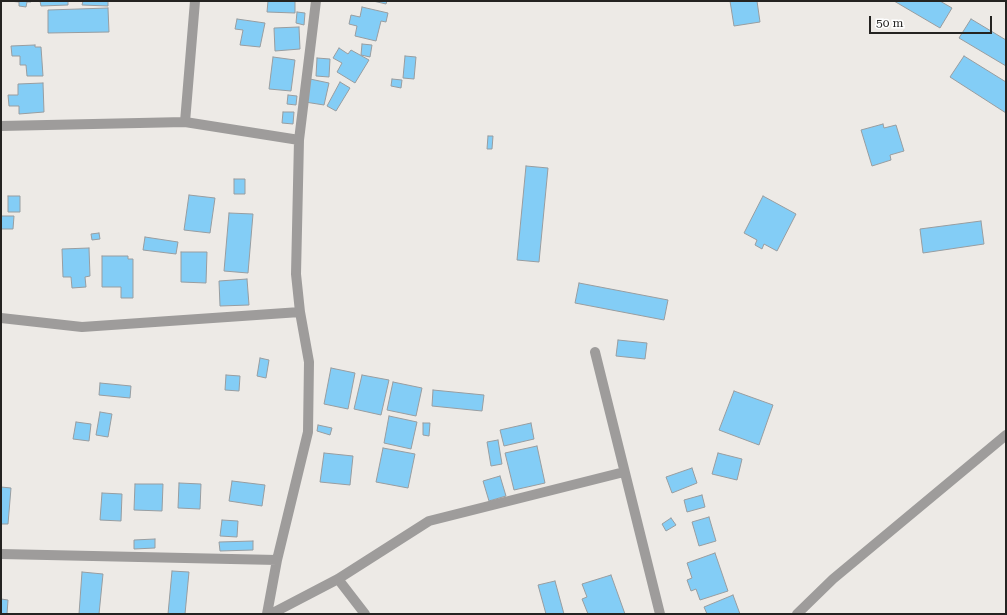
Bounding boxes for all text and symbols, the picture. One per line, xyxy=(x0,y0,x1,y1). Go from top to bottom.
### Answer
scale bar xyxy=(871,8,994,34)
text: 50 m xyxy=(876,16,903,30)

